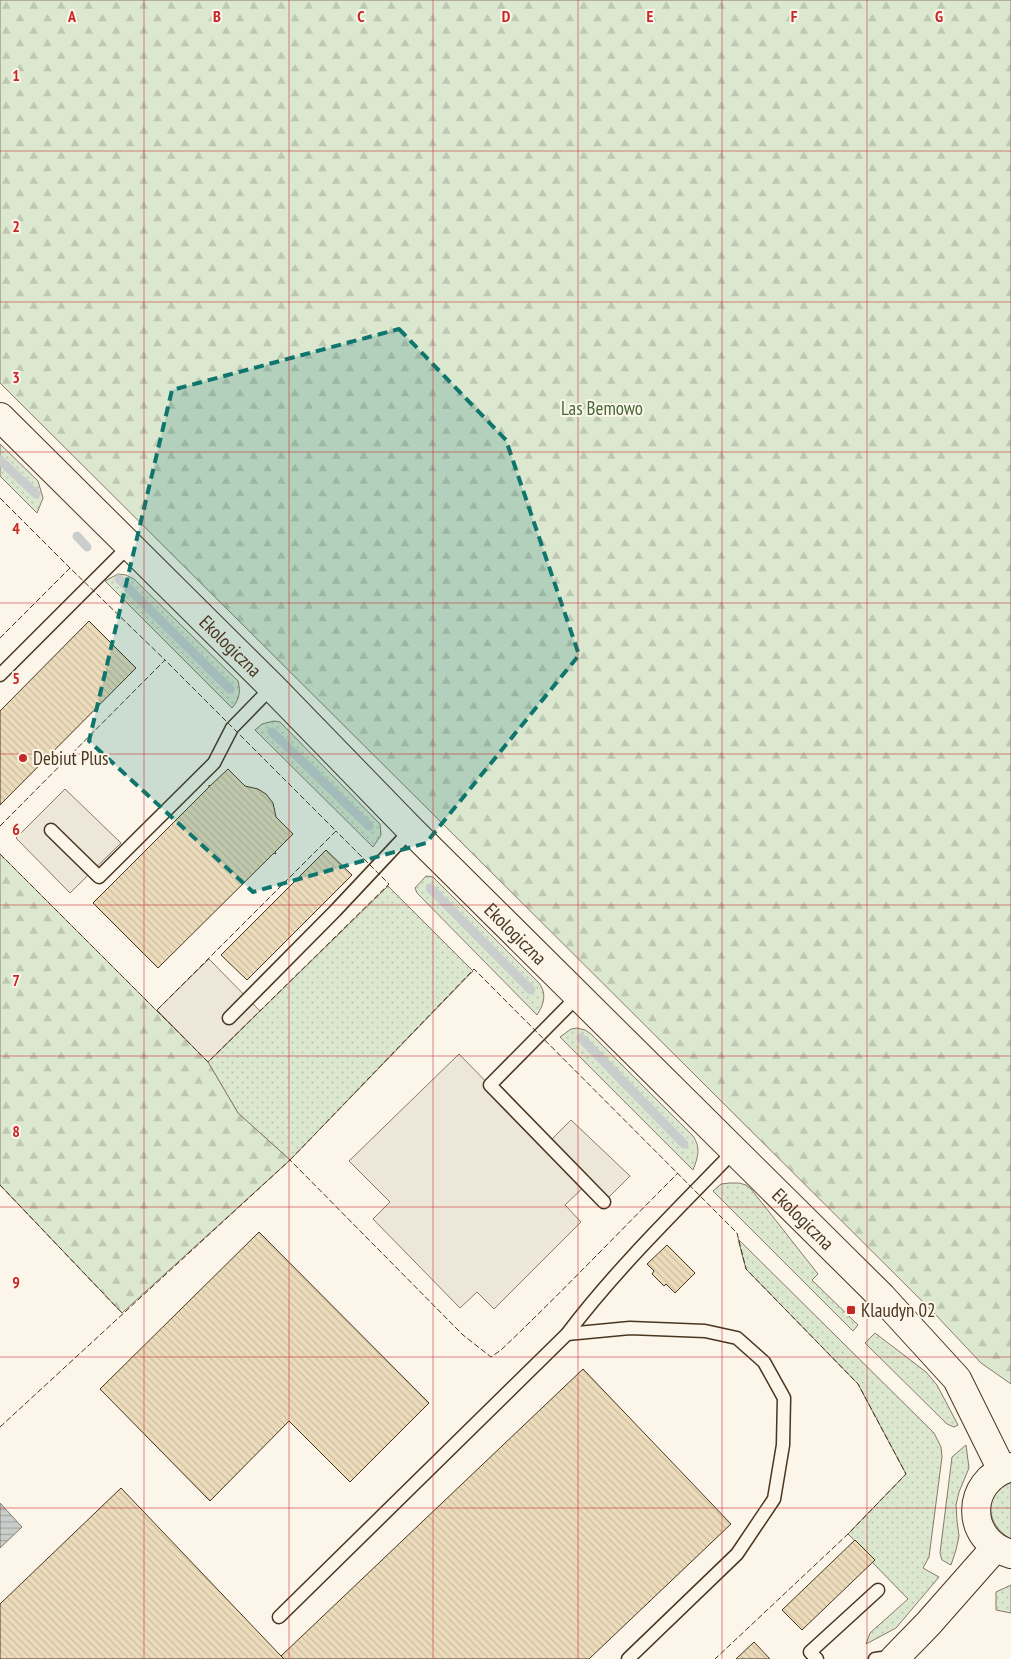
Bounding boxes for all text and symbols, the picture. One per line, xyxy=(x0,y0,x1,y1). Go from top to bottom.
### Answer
text: A xyxy=(67,6,77,26)
text: B xyxy=(213,6,221,26)
text: C xyxy=(357,6,365,26)
text: D xyxy=(502,6,511,26)
text: E xyxy=(647,6,654,26)
text: F xyxy=(791,6,798,26)
text: G xyxy=(935,6,943,26)
text: 1 xyxy=(12,65,20,85)
text: 2 xyxy=(12,216,20,236)
text: 3 xyxy=(12,367,20,387)
park label: Las Bemowo xyxy=(561,396,643,420)
text: 4 xyxy=(12,518,20,538)
street label: Ekologiczna xyxy=(195,610,267,682)
text: 5 xyxy=(12,668,20,688)
place label: Debiut Plus xyxy=(33,746,108,770)
marker: Debiut Plus xyxy=(17,752,29,764)
text: 6 xyxy=(12,819,20,839)
street label: Ekologiczna xyxy=(480,898,552,970)
text: 7 xyxy=(12,970,20,990)
text: 8 xyxy=(12,1121,20,1141)
street label: Ekologiczna xyxy=(767,1183,839,1255)
text: 9 xyxy=(12,1272,20,1292)
place label: Klaudyn 02 xyxy=(861,1298,935,1322)
marker: Klaudyn 02 xyxy=(845,1304,857,1316)

